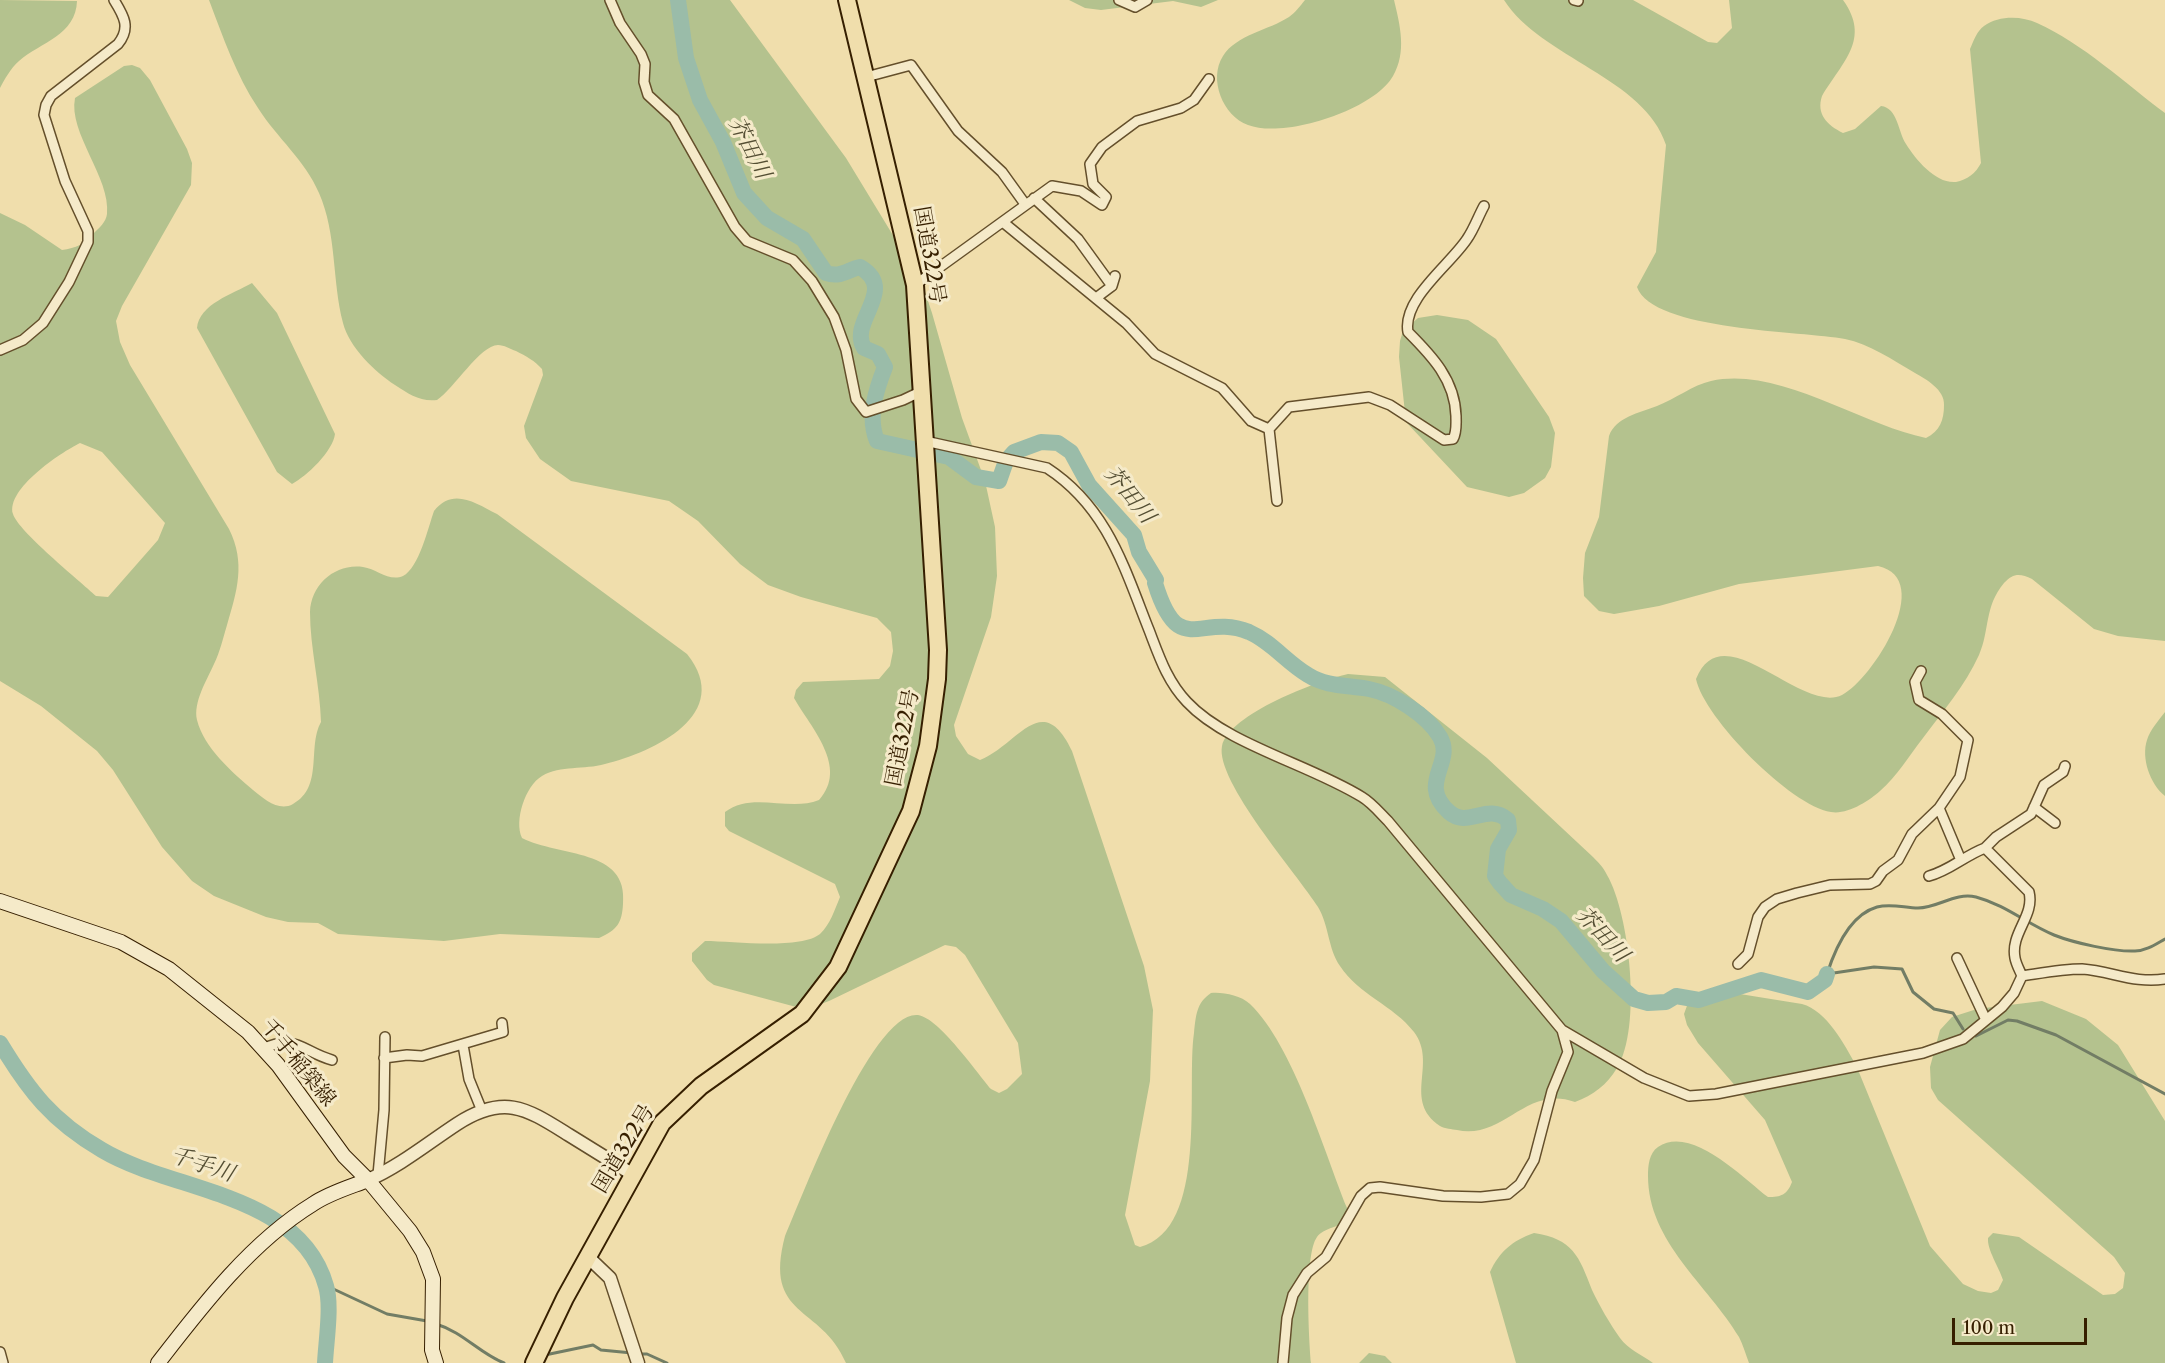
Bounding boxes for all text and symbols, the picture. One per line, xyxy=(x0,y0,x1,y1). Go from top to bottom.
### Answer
water label: 芥田川 xyxy=(722,113,776,183)
street label: 国道322号 xyxy=(908,204,950,306)
water label: 芥田川 xyxy=(1098,461,1160,529)
street label: 国道322号 xyxy=(881,687,925,789)
water label: 芥田川 xyxy=(1570,902,1634,968)
street label: 千手稲築線 xyxy=(255,1014,341,1112)
street label: 国道322号 xyxy=(588,1100,660,1198)
water label: 千手川 xyxy=(167,1142,237,1188)
scale bar xyxy=(1955,1306,2090,1344)
text: 100 m xyxy=(1963,1317,2015,1339)

